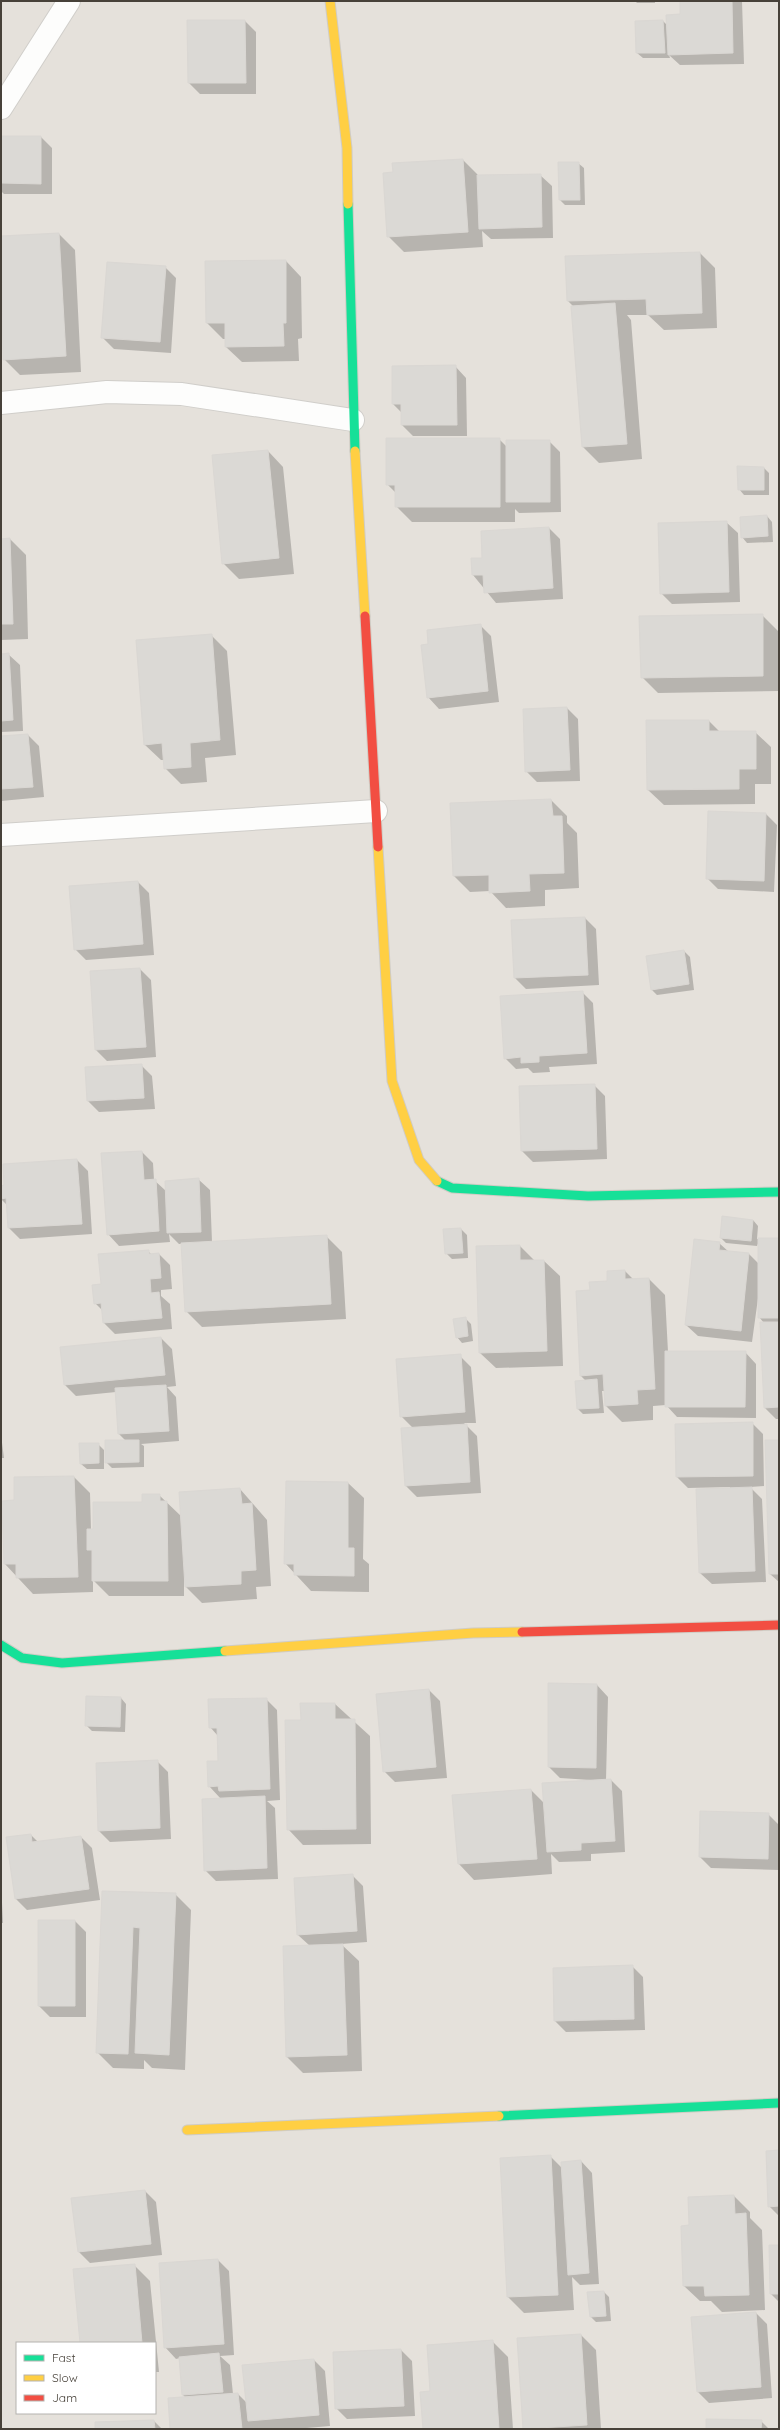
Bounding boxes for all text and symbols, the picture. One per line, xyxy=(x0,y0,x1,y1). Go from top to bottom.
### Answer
legend xyxy=(16,2342,156,2414)
text: Fast xyxy=(52,2350,76,2365)
text: Slow xyxy=(52,2370,78,2385)
text: Jam xyxy=(52,2390,77,2405)

